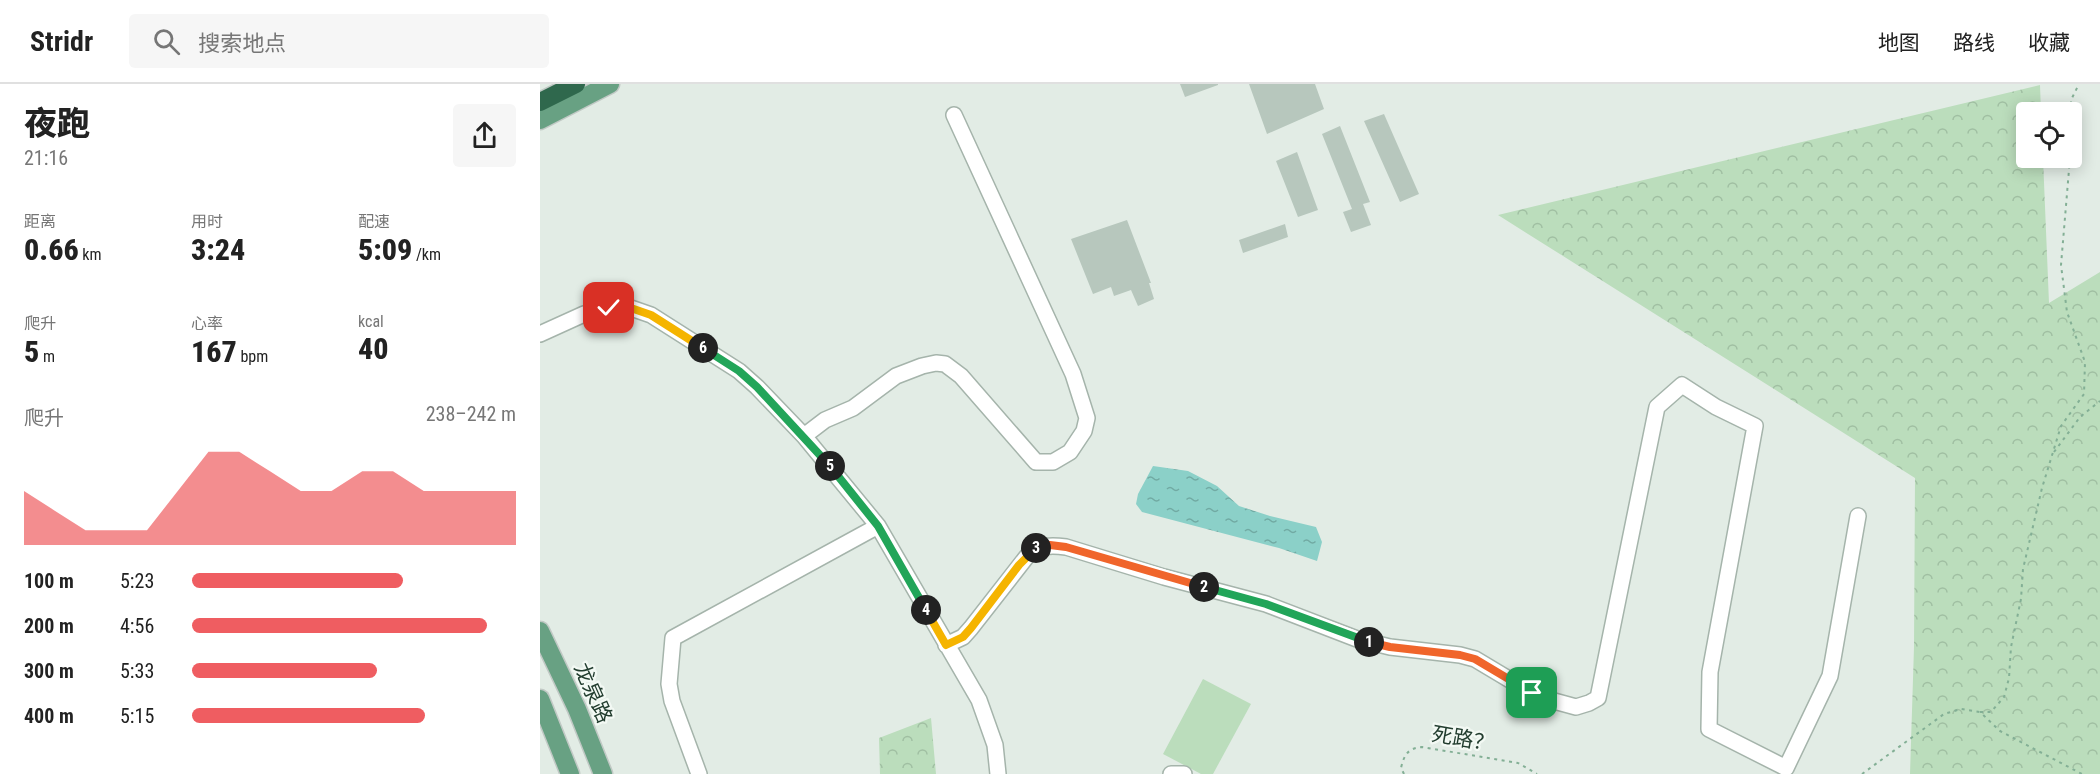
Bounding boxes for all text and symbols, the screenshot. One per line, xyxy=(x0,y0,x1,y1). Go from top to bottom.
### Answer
search box xyxy=(129,14,549,68)
text: Stridr xyxy=(30,25,93,58)
icon: search xyxy=(150,25,183,58)
text: 搜索地点 xyxy=(198,31,286,56)
text: 地图 xyxy=(1878,31,1920,55)
text: 路线 xyxy=(1953,31,1995,55)
text: 收藏 xyxy=(2028,31,2070,55)
map controls xyxy=(2016,102,2082,168)
button: locate xyxy=(2016,102,2082,168)
text: 夜跑 xyxy=(24,104,90,143)
button: share xyxy=(453,104,516,167)
text: 21:16 xyxy=(24,146,68,170)
text: 距离 xyxy=(24,212,56,231)
text: 用时 xyxy=(191,212,223,231)
text: 配速 xyxy=(358,212,390,231)
text: 0.66 xyxy=(24,232,79,267)
text: 3:24 xyxy=(191,232,245,267)
text: 5:09 xyxy=(358,232,412,267)
text: km xyxy=(79,245,102,264)
text: /km xyxy=(412,245,441,264)
pin xyxy=(583,282,634,333)
icon: check xyxy=(592,291,625,324)
text: kcal xyxy=(358,312,384,331)
text: 爬升 xyxy=(24,314,56,333)
text: 心率 xyxy=(191,314,223,333)
text: 40 xyxy=(358,331,389,366)
pin: 6 xyxy=(688,333,718,363)
text: 5 xyxy=(24,334,39,369)
text: 167 xyxy=(191,334,237,369)
text: 6 xyxy=(699,338,707,357)
text: m xyxy=(39,347,55,366)
text: bpm xyxy=(237,347,268,366)
text: 238–242 m xyxy=(426,402,516,426)
text: 爬升 xyxy=(24,406,64,430)
pin: 5 xyxy=(815,451,845,481)
text: 5 xyxy=(826,456,834,475)
pin: 3 xyxy=(1021,533,1051,563)
text: 3 xyxy=(1032,538,1040,557)
text: 100 m xyxy=(24,569,74,593)
text: 5:23 xyxy=(120,569,154,593)
pin: 2 xyxy=(1189,572,1219,602)
text: 2 xyxy=(1200,577,1208,596)
pin: 4 xyxy=(911,595,941,625)
text: 4 xyxy=(922,600,930,619)
text: 200 m xyxy=(24,614,74,638)
text: 4:56 xyxy=(120,614,154,638)
pin: 1 xyxy=(1354,627,1384,657)
text: 1 xyxy=(1365,632,1373,651)
text: 300 m xyxy=(24,659,74,683)
text: 5:33 xyxy=(120,659,154,683)
street label: 龙泉路 xyxy=(569,659,617,727)
pin xyxy=(1506,667,1557,718)
icon: arrive xyxy=(1515,676,1548,709)
text: 400 m xyxy=(24,704,74,728)
text: 5:15 xyxy=(120,704,154,728)
street label: 死路？ xyxy=(1430,722,1496,756)

